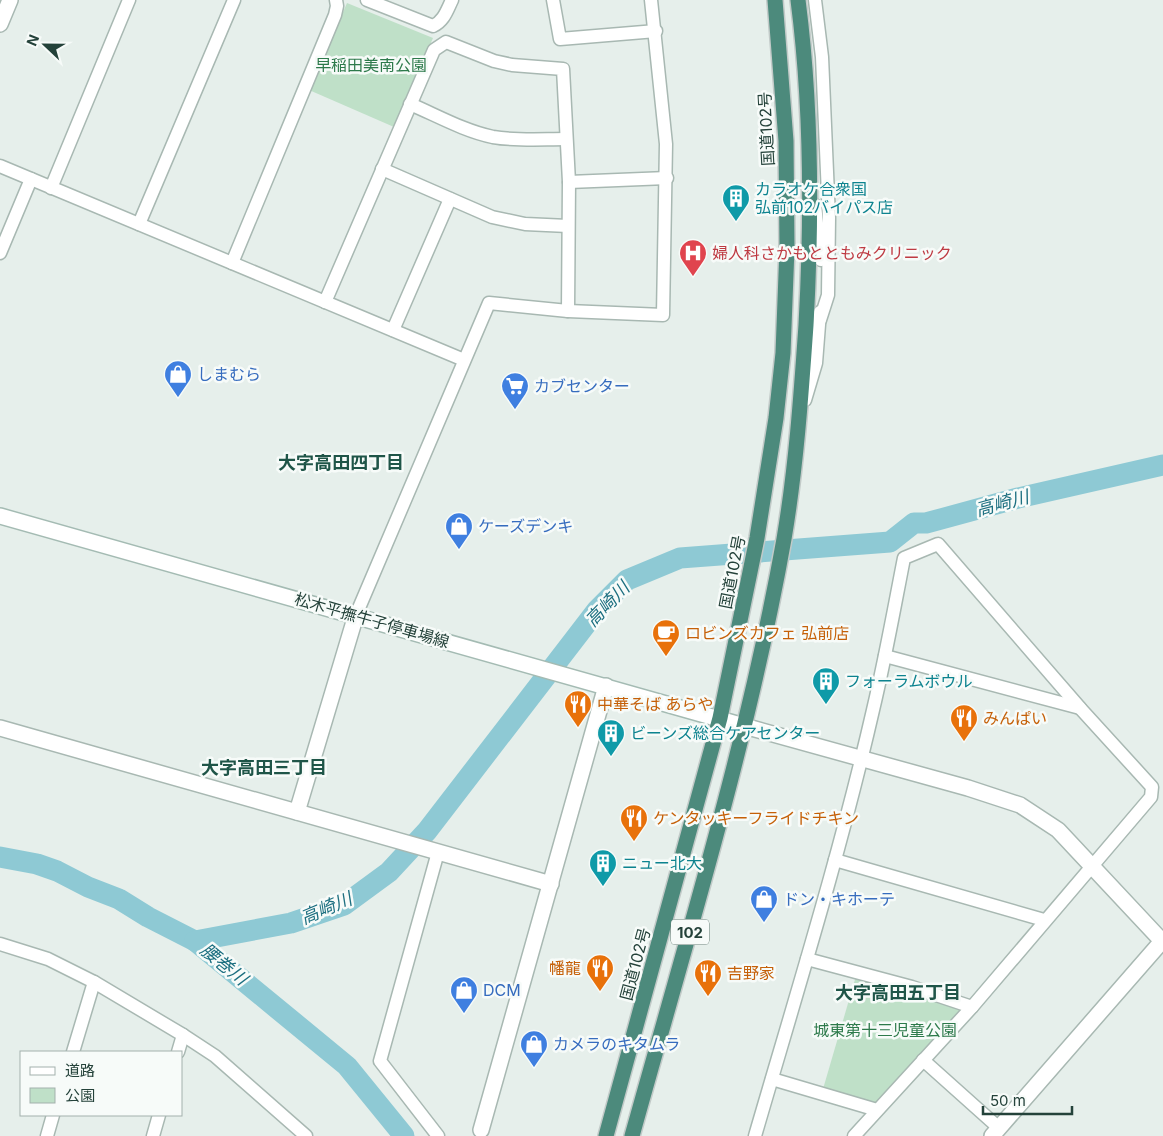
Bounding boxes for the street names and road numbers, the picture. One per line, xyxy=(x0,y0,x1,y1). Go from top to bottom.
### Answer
street label: 国道102号 xyxy=(754,91,778,167)
street label: 国道102号 xyxy=(715,534,749,610)
street label: 松木平撫牛子停車場線 xyxy=(292,588,452,652)
road number: 102 xyxy=(671,920,709,944)
street label: 国道102号 xyxy=(616,925,654,1003)

